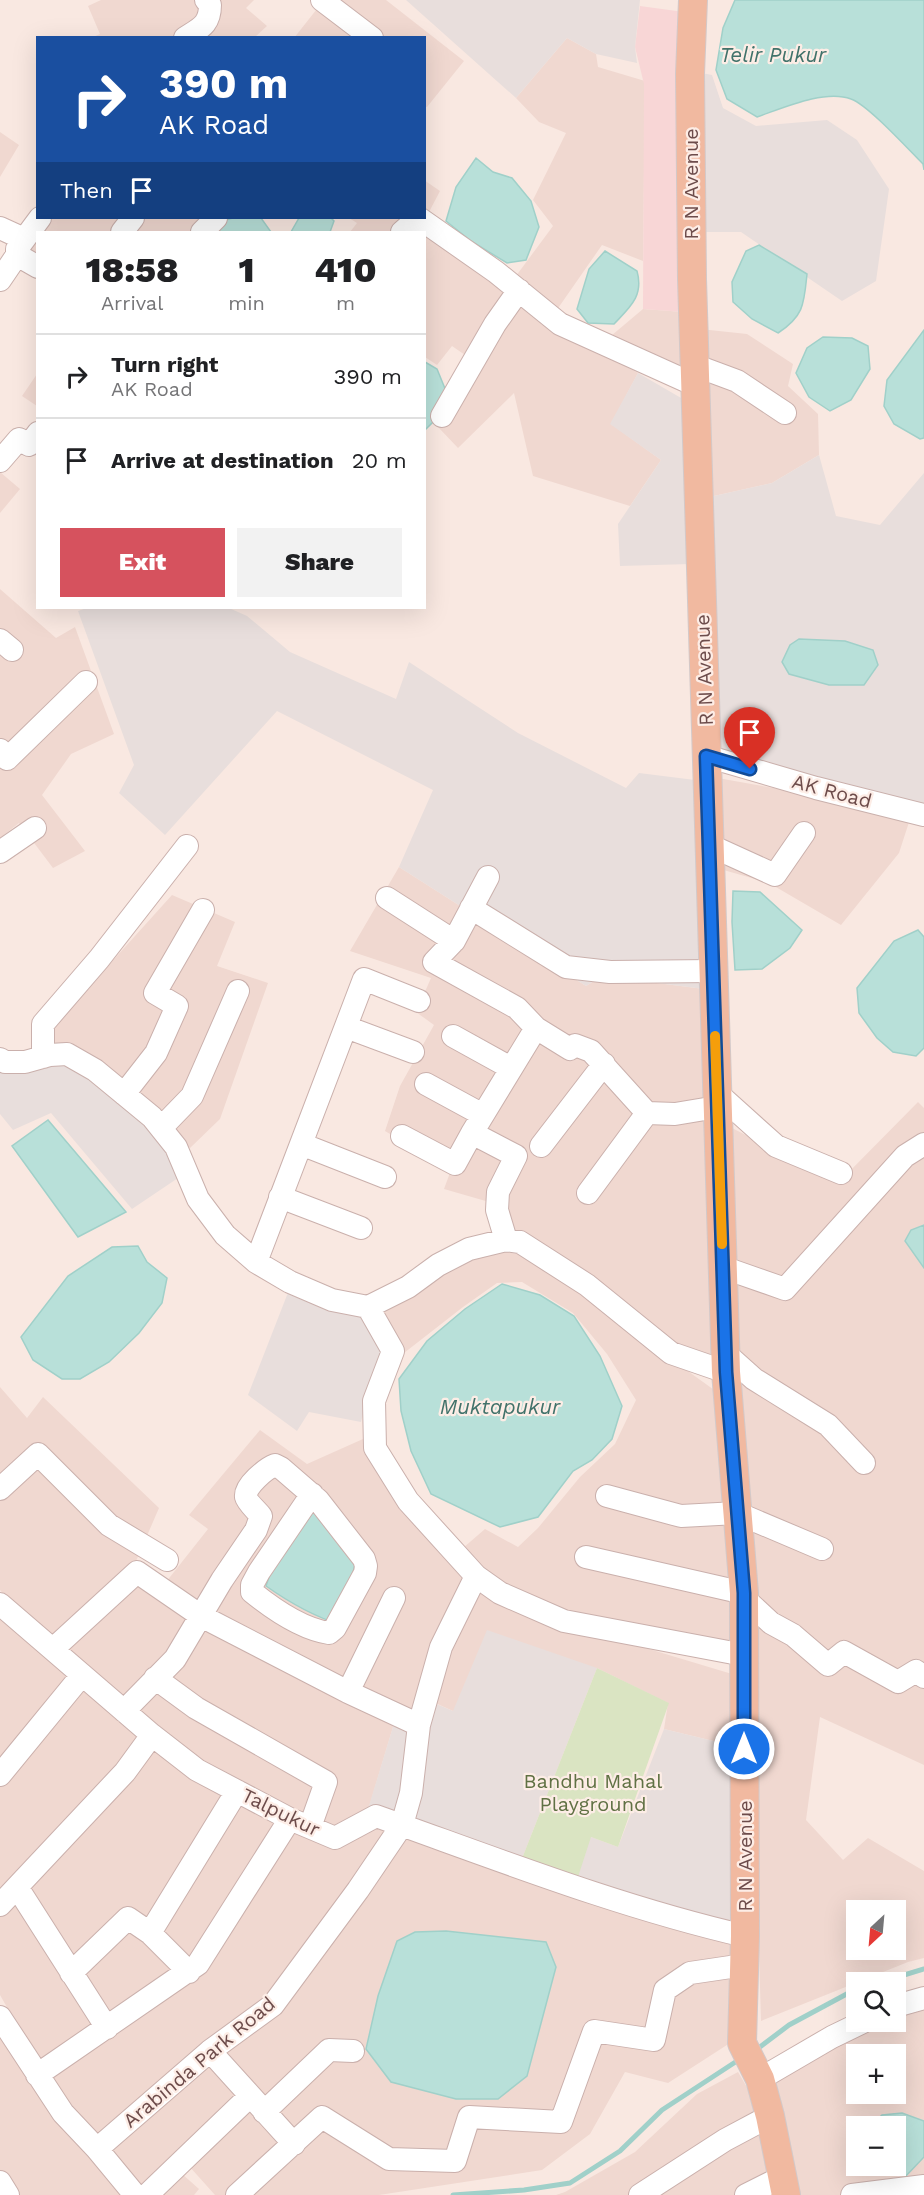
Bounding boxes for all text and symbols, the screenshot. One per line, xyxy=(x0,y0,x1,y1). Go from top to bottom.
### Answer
water label: Telir Pukur xyxy=(720,42,827,67)
text: 390 m xyxy=(159,59,288,108)
icon: right xyxy=(60,60,138,138)
text: AK Road xyxy=(159,109,269,141)
street label: R N Avenue xyxy=(679,128,703,240)
icon: arrive xyxy=(125,174,158,207)
text: Then xyxy=(60,178,113,203)
text: 18:58 xyxy=(85,249,179,291)
text: 1 xyxy=(239,249,255,291)
text: 410 xyxy=(314,249,377,291)
text: Arrival xyxy=(101,291,163,315)
text: min xyxy=(228,291,265,315)
text: m xyxy=(336,291,355,315)
text: Turn right xyxy=(111,352,218,377)
icon: right xyxy=(60,360,93,393)
text: 390 m xyxy=(333,364,402,389)
text: AK Road xyxy=(111,377,193,401)
icon: arrive xyxy=(60,444,93,477)
text: Arrive at destination xyxy=(111,448,334,473)
text: 20 m xyxy=(352,448,407,473)
button: Exit xyxy=(60,528,225,597)
button: Share xyxy=(237,528,402,597)
street label: R N Avenue xyxy=(690,614,718,726)
pin xyxy=(724,707,775,769)
icon: arrive xyxy=(733,716,766,749)
street label: AK Road xyxy=(789,769,875,813)
water label: Muktapukur xyxy=(440,1394,561,1419)
position arrow xyxy=(712,1717,776,1781)
park label: Bandhu Mahal Playground xyxy=(524,1769,662,1816)
street label: Talpukur xyxy=(238,1783,324,1841)
street label: R N Avenue xyxy=(733,1800,757,1912)
north arrow xyxy=(846,1900,906,1960)
map controls xyxy=(846,1900,906,2176)
button: search xyxy=(846,1972,906,2032)
street label: Arabinda Park Road xyxy=(118,1991,280,2133)
button: + xyxy=(846,2044,906,2104)
button: − xyxy=(846,2116,906,2176)

